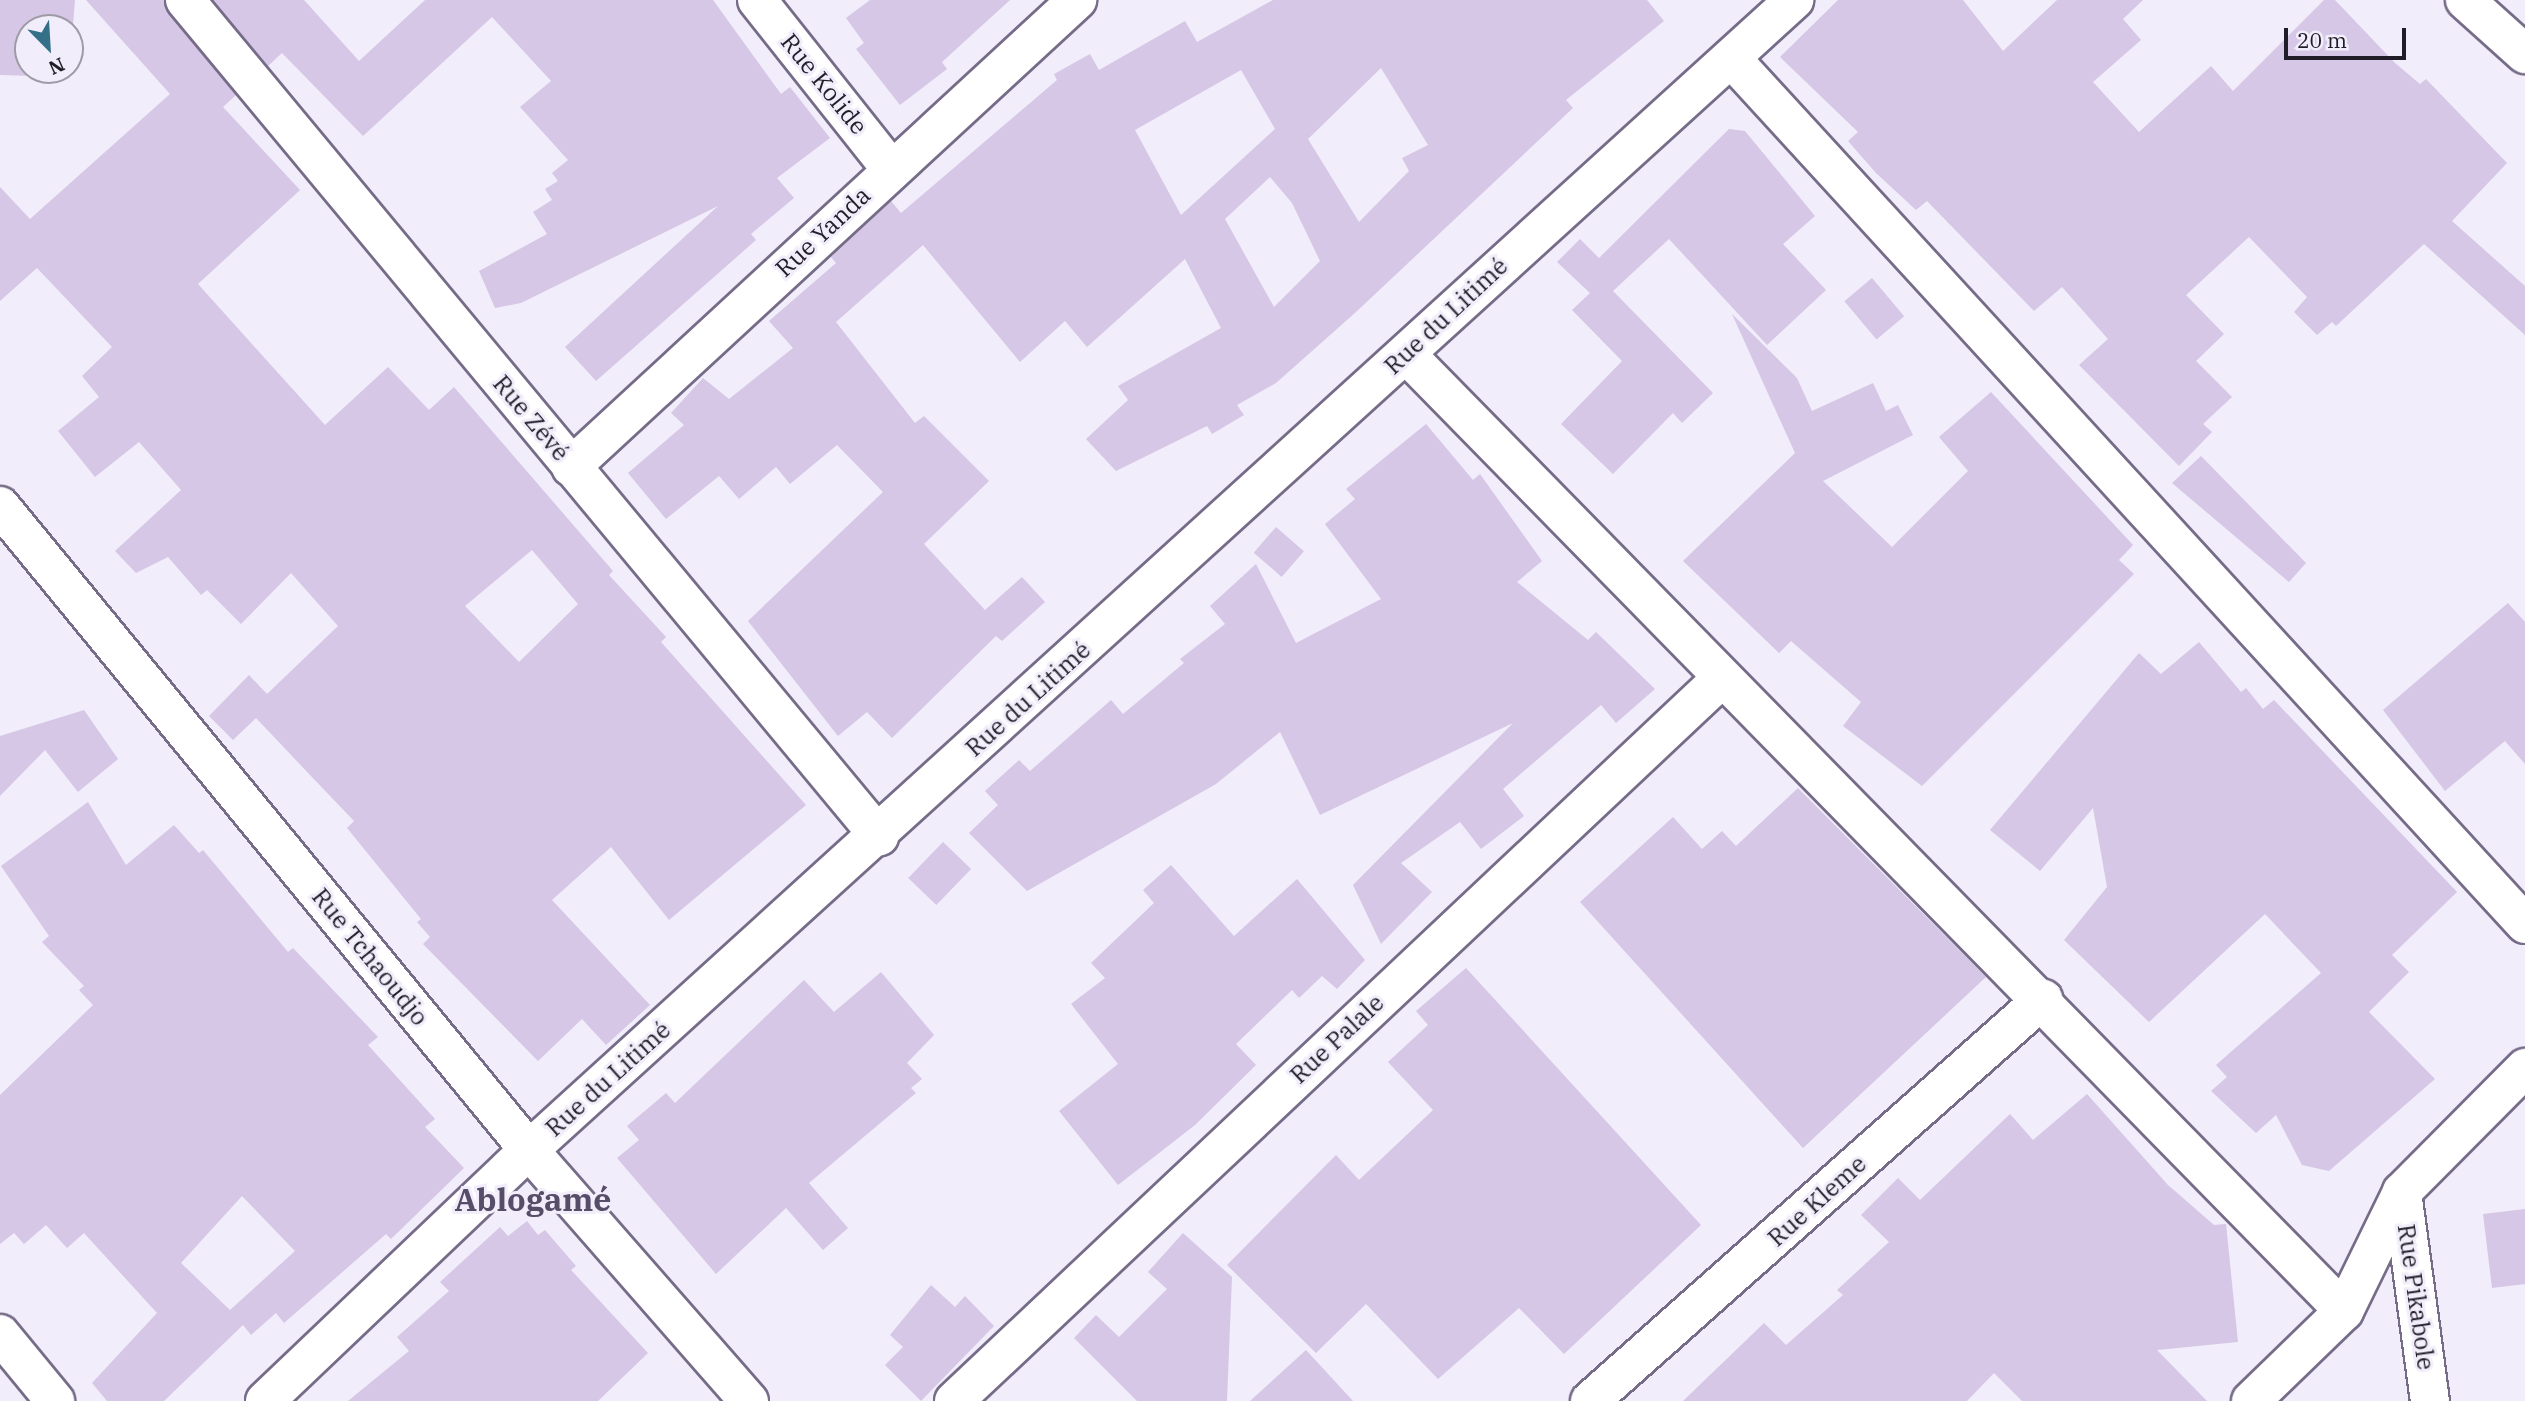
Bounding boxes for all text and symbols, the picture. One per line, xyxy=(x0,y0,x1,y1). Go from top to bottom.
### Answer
north arrow xyxy=(14,14,84,84)
scale bar xyxy=(2287,14,2410,58)
text: 20 m xyxy=(2297,26,2347,54)
street label: Rue Kolide xyxy=(775,28,873,140)
text: N xyxy=(45,52,68,80)
street label: Rue Yanda xyxy=(770,181,876,283)
street label: Rue du Litimé xyxy=(1378,252,1514,380)
street label: Rue Zévé xyxy=(487,369,575,467)
street label: Rue du Litimé xyxy=(960,635,1096,763)
street label: Rue Tchaoudjo xyxy=(306,883,434,1031)
street label: Rue Palale xyxy=(1284,988,1390,1090)
street label: Rue du Litimé xyxy=(540,1015,676,1143)
street label: Rue Kleme xyxy=(1762,1149,1872,1253)
district label: Ablogamé xyxy=(455,1180,611,1218)
street label: Rue Pikabole xyxy=(2392,1222,2440,1372)

